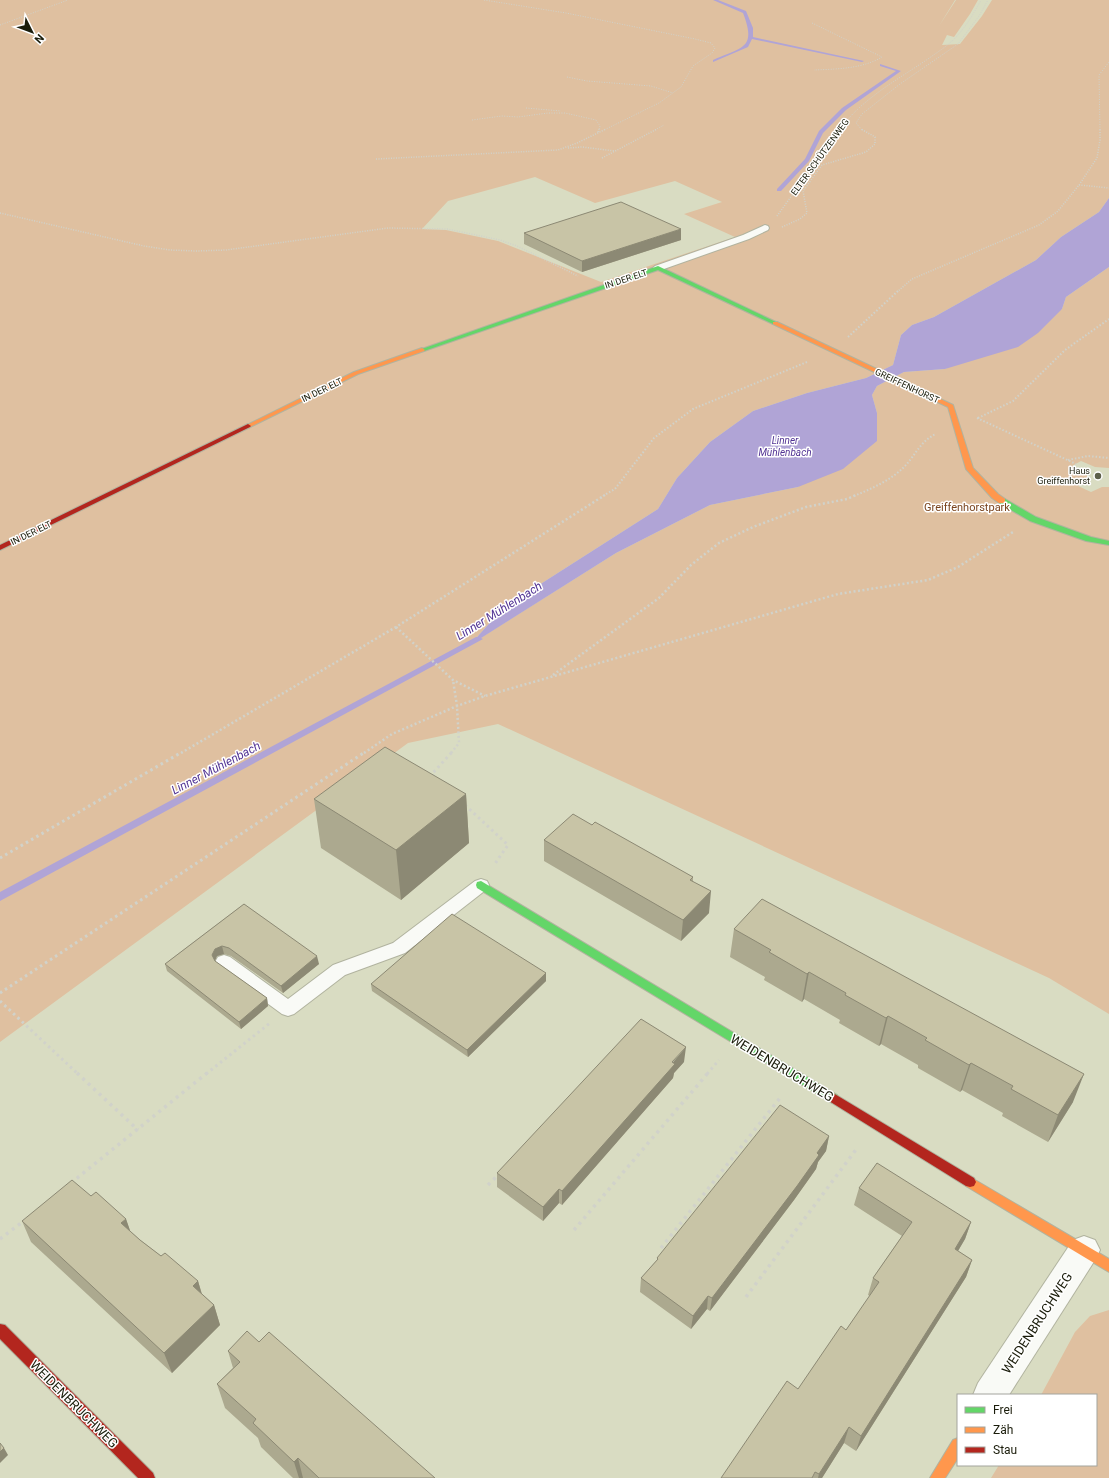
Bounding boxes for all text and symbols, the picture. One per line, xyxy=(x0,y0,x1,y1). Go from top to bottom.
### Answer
north arrow xyxy=(12,12,52,52)
text: N xyxy=(31,31,46,46)
street label: ELTER SCHÜTZENWEG xyxy=(789,117,851,197)
street label: IN DER ELT xyxy=(604,267,649,291)
street label: GREIFFENHORST xyxy=(873,367,941,406)
street label: IN DER ELT xyxy=(300,376,345,404)
water label: Linner Mühlenbach xyxy=(758,435,812,458)
place label: Haus Greiffenhorst xyxy=(1037,466,1090,486)
marker: Haus Greiffenhorst xyxy=(1093,471,1103,481)
park label: Greiffenhorstpark xyxy=(924,501,1010,514)
street label: IN DER ELT xyxy=(9,519,54,547)
water label: Linner Mühlenbach xyxy=(453,579,545,643)
water label: Linner Mühlenbach xyxy=(169,739,263,797)
street label: WEIDENBRUCHWEG xyxy=(728,1031,836,1105)
street label: WEIDENBRUCHWEG xyxy=(999,1270,1075,1376)
street label: WEIDENBRUCHWEG xyxy=(27,1357,121,1451)
legend xyxy=(957,1394,1097,1466)
text: Frei xyxy=(993,1403,1013,1417)
text: Zäh xyxy=(993,1423,1013,1437)
text: Stau xyxy=(993,1443,1017,1457)

